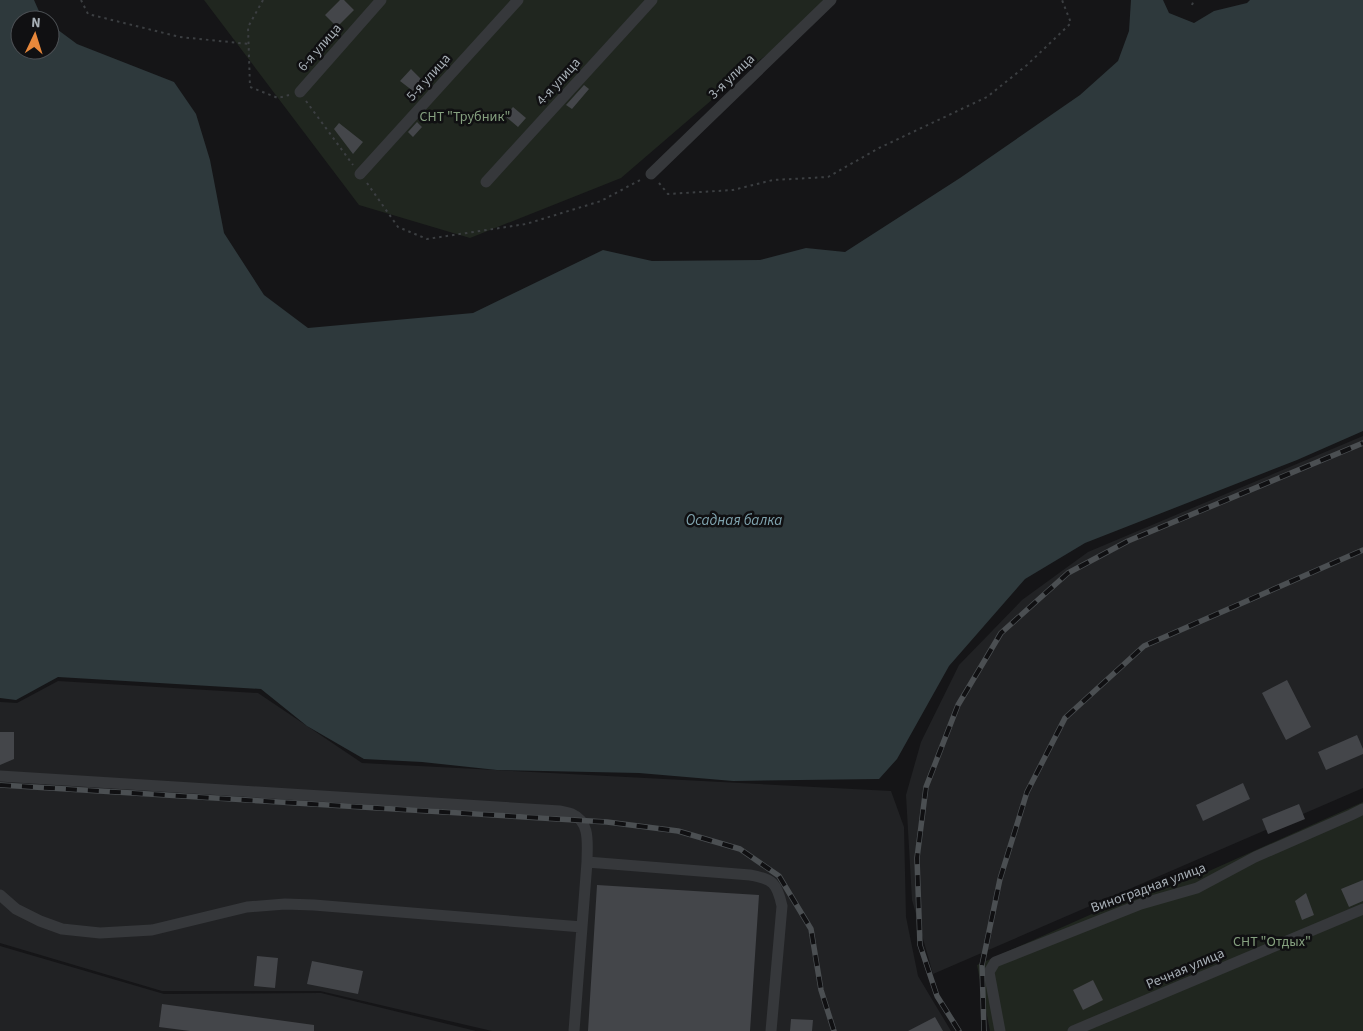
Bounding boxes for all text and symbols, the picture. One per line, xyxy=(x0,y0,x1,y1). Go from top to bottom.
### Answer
north arrow xyxy=(10,10,60,60)
text: N xyxy=(30,13,41,33)
street label: 6-я улица xyxy=(293,19,346,76)
street label: 5-я улица xyxy=(402,49,456,106)
street label: 3-я улица xyxy=(704,49,759,104)
street label: 4-я улица xyxy=(532,53,586,110)
park label: СНТ "Трубник" xyxy=(420,107,510,127)
water label: Осадная балка xyxy=(686,510,782,531)
street label: Виноградная улица xyxy=(1088,858,1209,918)
park label: СНТ "Отдых" xyxy=(1233,932,1311,952)
street label: Речная улица xyxy=(1143,943,1228,994)

